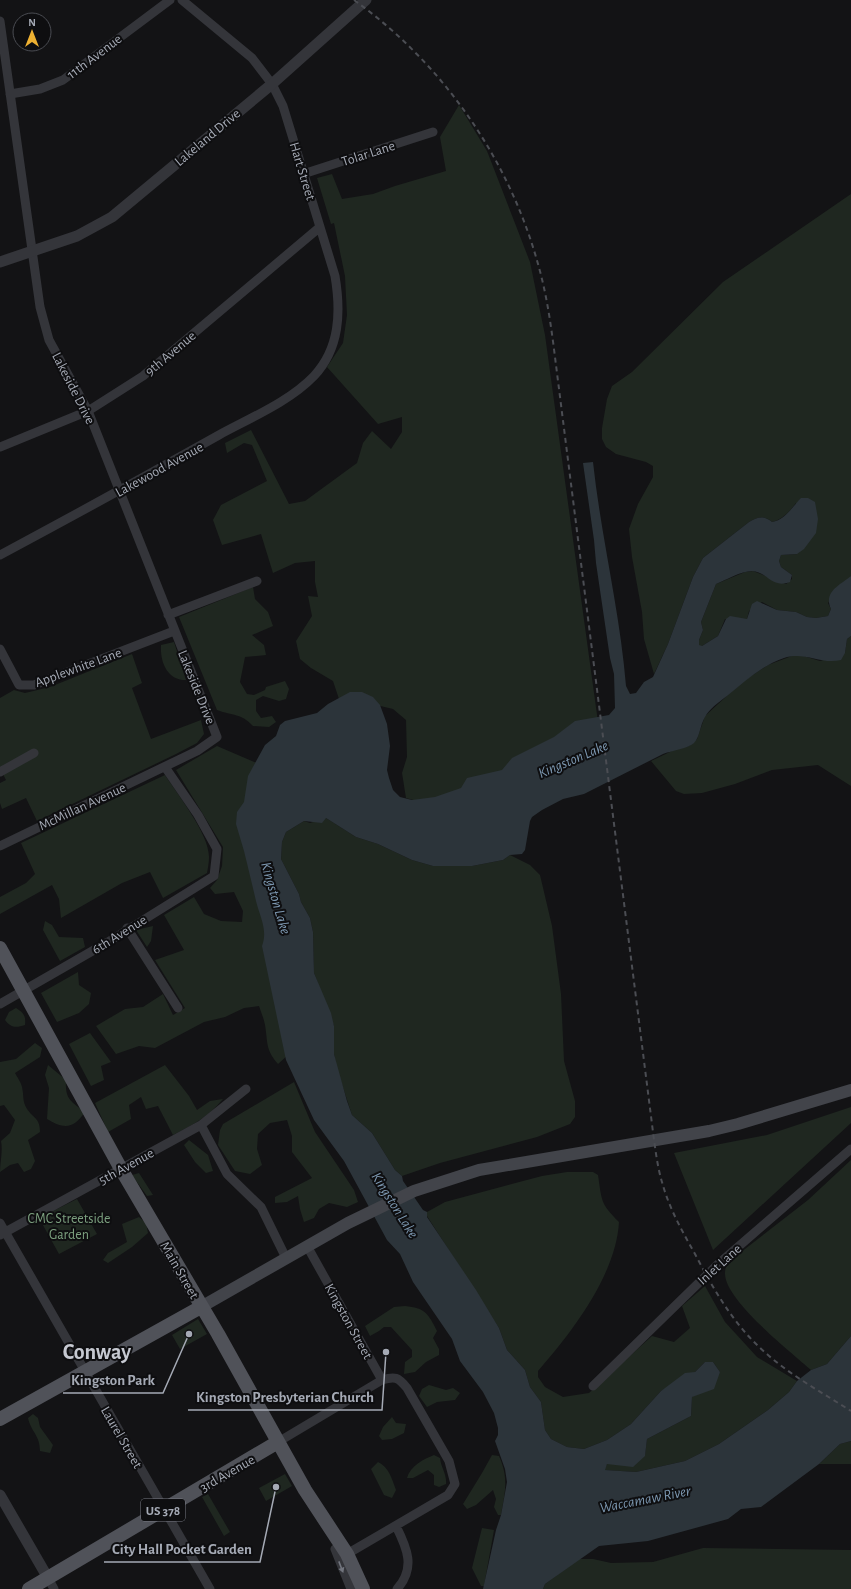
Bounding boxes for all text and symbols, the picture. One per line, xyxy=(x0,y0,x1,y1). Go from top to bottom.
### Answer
north arrow xyxy=(12,12,52,52)
text: N xyxy=(28,17,36,28)
street label: 11th Avenue xyxy=(65,32,125,82)
street label: Lakeland Drive xyxy=(172,106,243,169)
street label: Tolar Lane xyxy=(340,139,397,169)
street label: Hart Street xyxy=(287,141,318,202)
street label: 9th Avenue xyxy=(143,329,199,379)
street label: Lakeside Drive xyxy=(49,350,97,427)
street label: Lakewood Avenue xyxy=(113,440,206,500)
street label: Applewhite Lane xyxy=(33,646,123,690)
street label: Lakeside Drive xyxy=(175,648,217,726)
water label: Kingston Lake xyxy=(536,738,611,781)
street label: McMillan Avenue xyxy=(37,781,128,833)
water label: Kingston Lake xyxy=(258,860,293,936)
street label: 6th Avenue xyxy=(90,913,149,957)
street label: 5th Avenue xyxy=(97,1146,156,1188)
water label: Kingston Lake xyxy=(368,1170,421,1241)
park label: CMC Streetside Garden xyxy=(27,1212,111,1242)
street label: Main Street xyxy=(157,1240,201,1302)
street label: Inlet Lane xyxy=(695,1242,744,1288)
street label: Kingston Street xyxy=(322,1281,375,1362)
district label: Conway xyxy=(63,1341,131,1364)
callout: Kingston Park xyxy=(63,1366,163,1393)
text: Kingston Park xyxy=(71,1373,156,1388)
callout: Kingston Presbyterian Church xyxy=(188,1383,382,1410)
text: Kingston Presbyterian Church xyxy=(196,1390,374,1405)
street label: Laurel Street xyxy=(98,1404,145,1471)
street label: 3rd Avenue xyxy=(198,1453,257,1495)
water label: Waccamaw River xyxy=(598,1483,693,1516)
road number: US 378 xyxy=(141,1499,185,1521)
callout: City Hall Pocket Garden xyxy=(104,1535,260,1562)
text: City Hall Pocket Garden xyxy=(112,1542,252,1557)
one-way arrow xyxy=(339,1561,345,1573)

